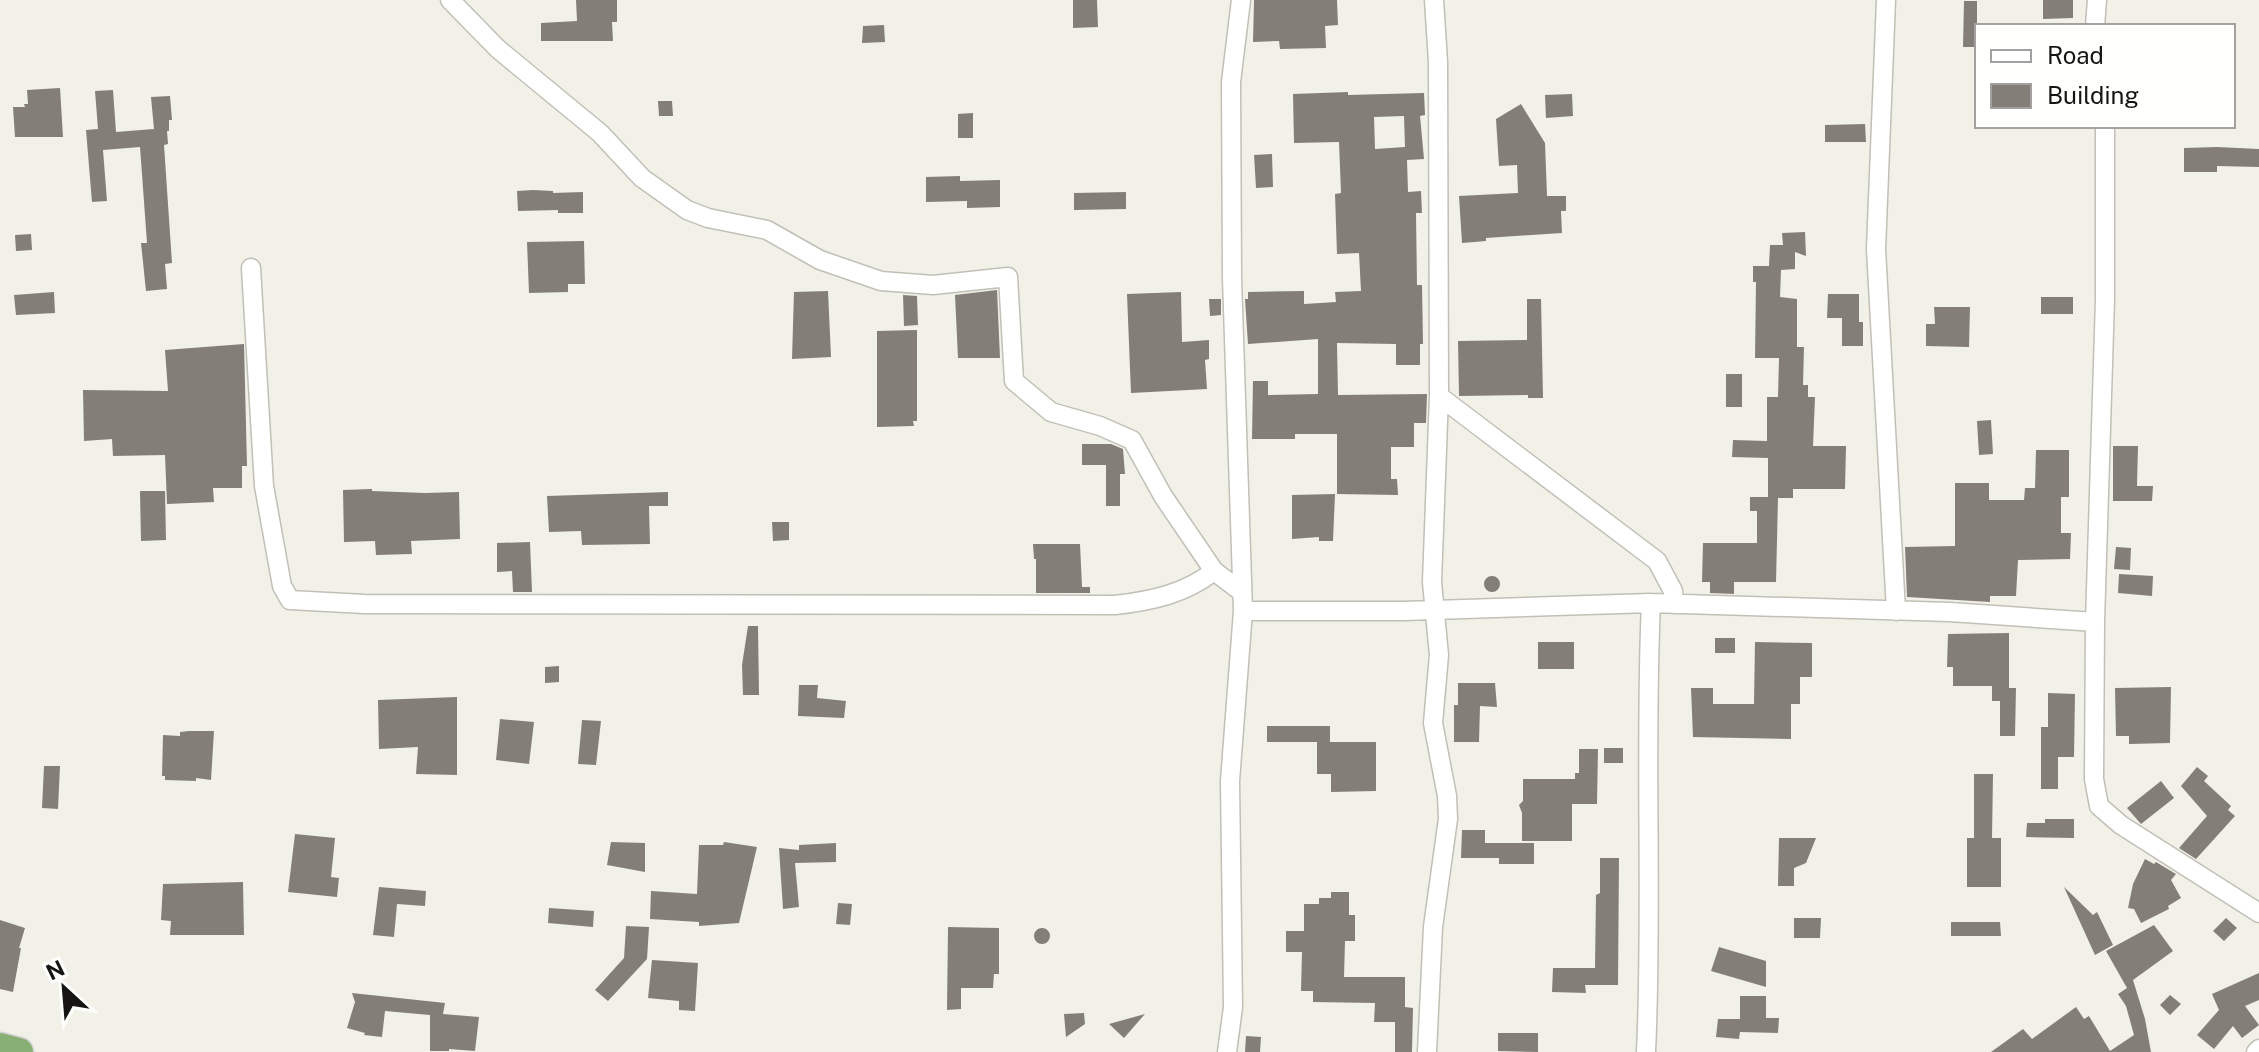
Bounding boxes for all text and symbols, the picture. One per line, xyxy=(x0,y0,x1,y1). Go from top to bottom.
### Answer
legend xyxy=(1975,24,2235,128)
text: Road xyxy=(2047,41,2104,69)
text: Building xyxy=(2047,81,2139,109)
north arrow xyxy=(24,948,104,1028)
text: N xyxy=(42,955,69,985)

